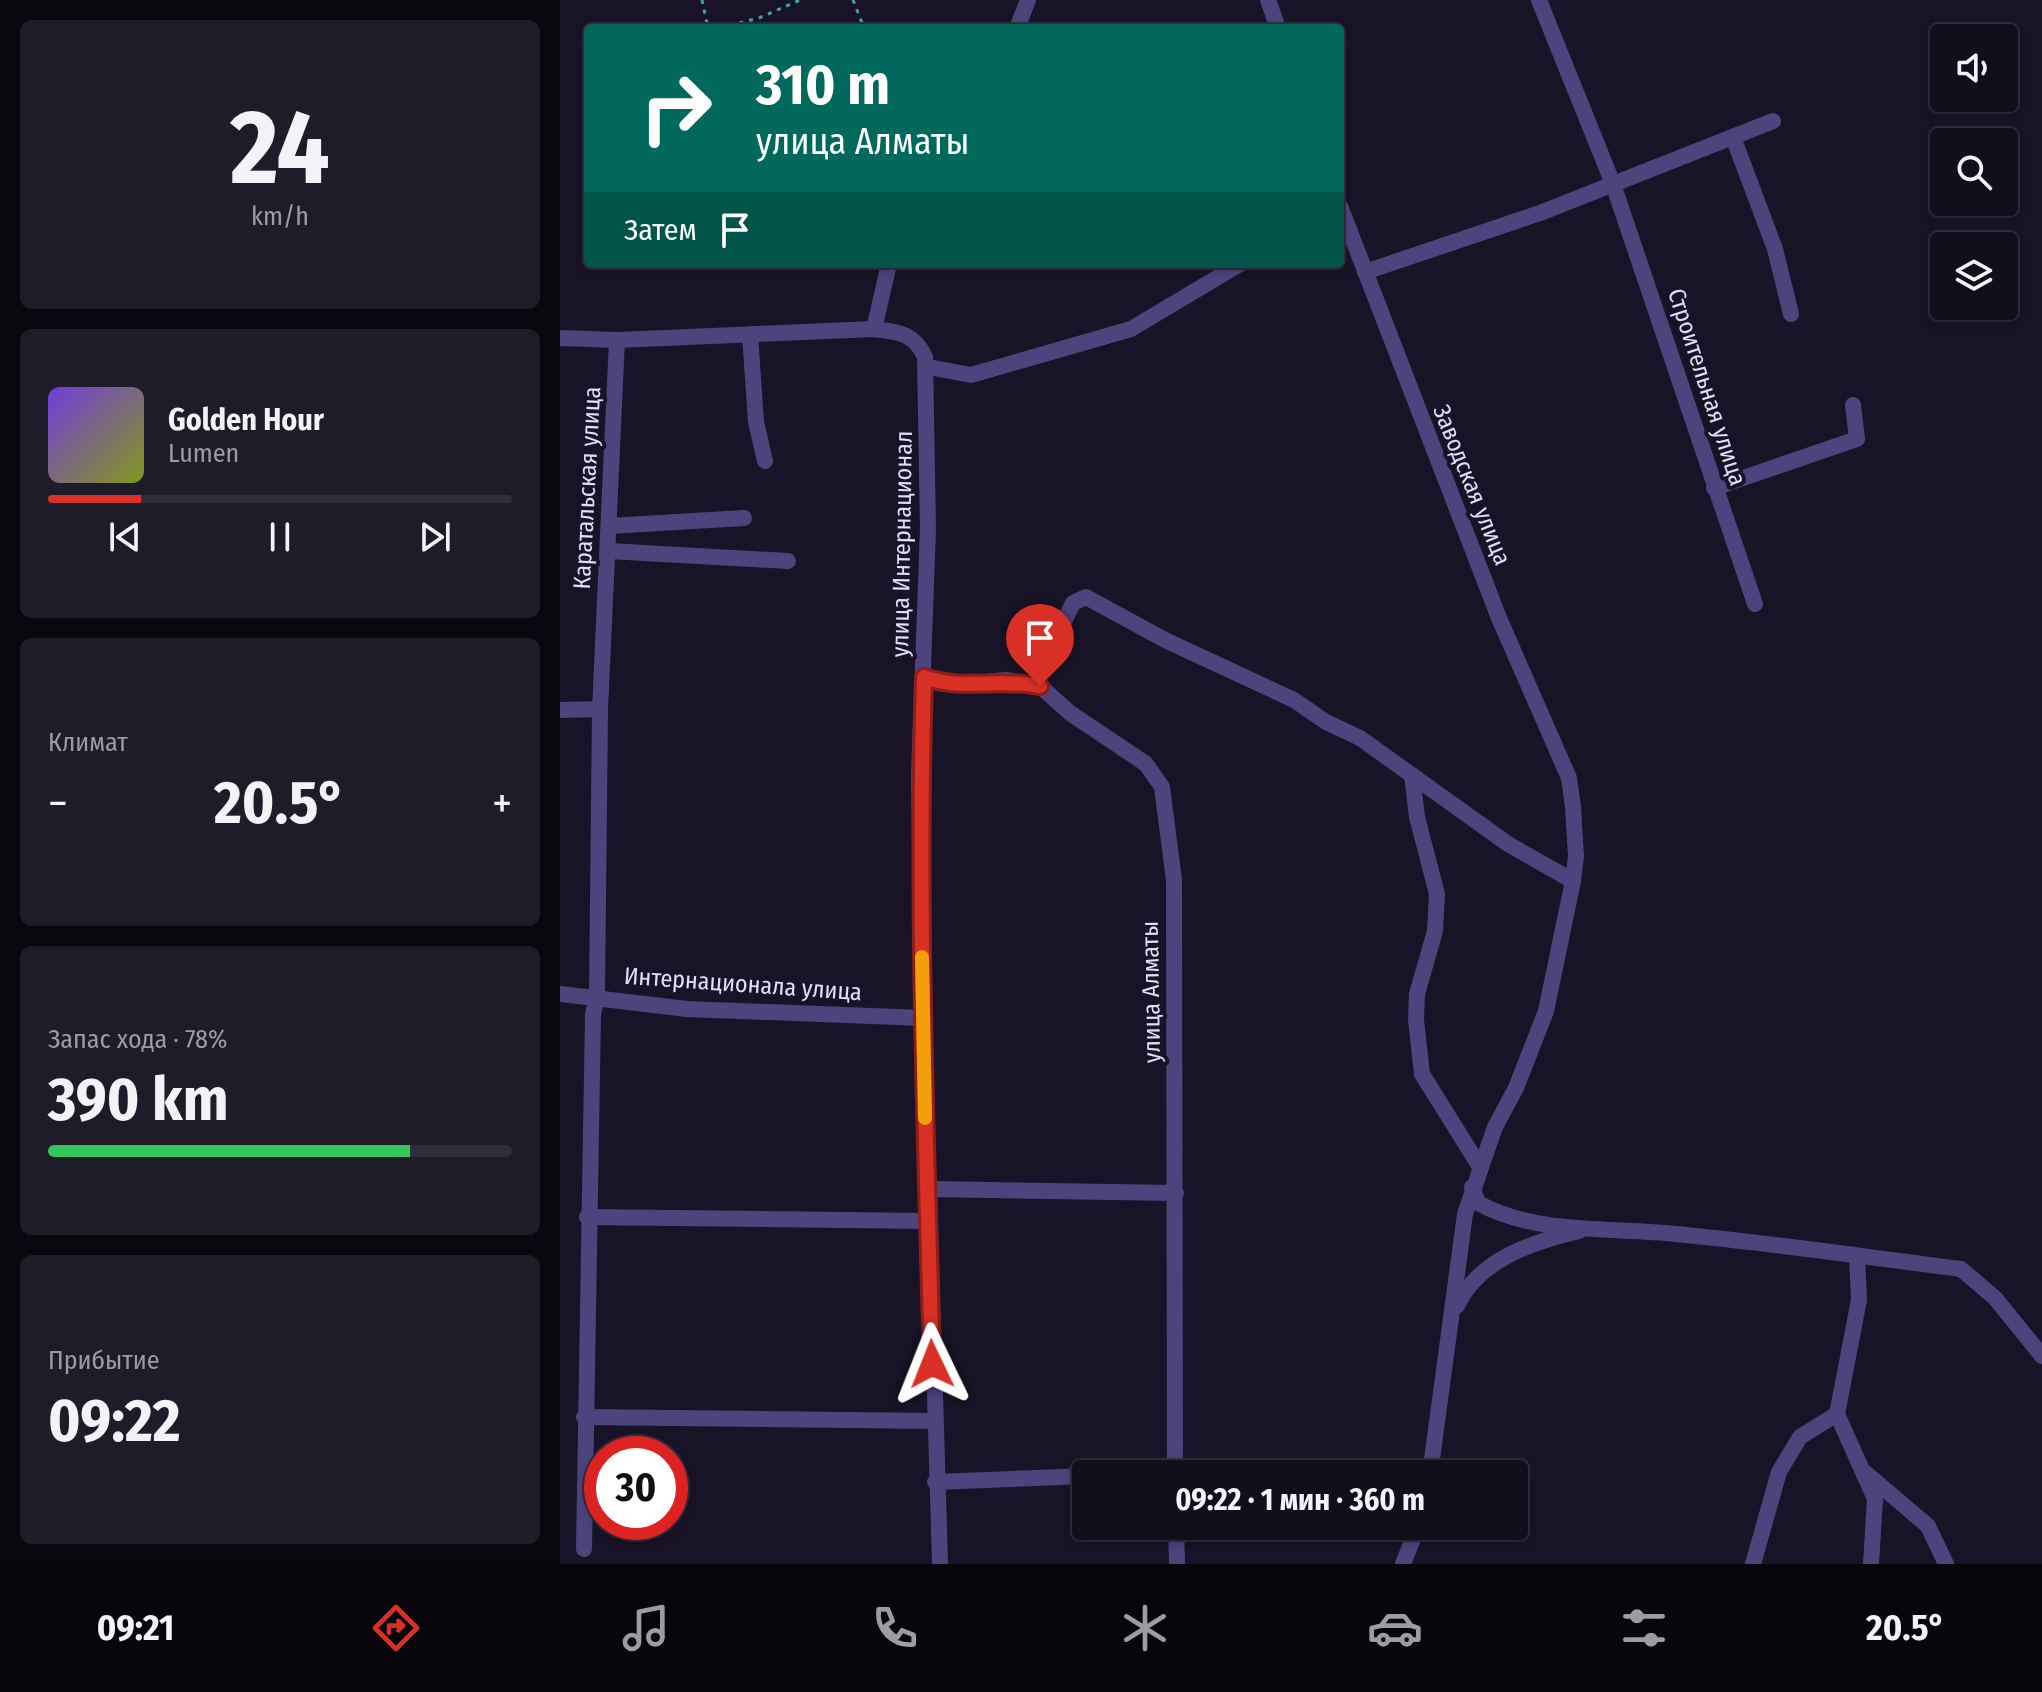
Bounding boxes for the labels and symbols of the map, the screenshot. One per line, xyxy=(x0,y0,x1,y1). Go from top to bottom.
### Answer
street label: Строительная улица xyxy=(1662,285,1752,489)
street label: Каратальская улица xyxy=(568,386,606,590)
street label: Заводская улица xyxy=(1427,401,1517,569)
street label: улица Интернационал xyxy=(886,430,918,658)
pin xyxy=(1006,604,1074,686)
street label: улица Алматы xyxy=(1136,921,1166,1063)
street label: Интернационала улица xyxy=(623,962,863,1006)
position arrow xyxy=(890,1322,974,1406)
speed limit sign: 30 xyxy=(584,1436,688,1540)

